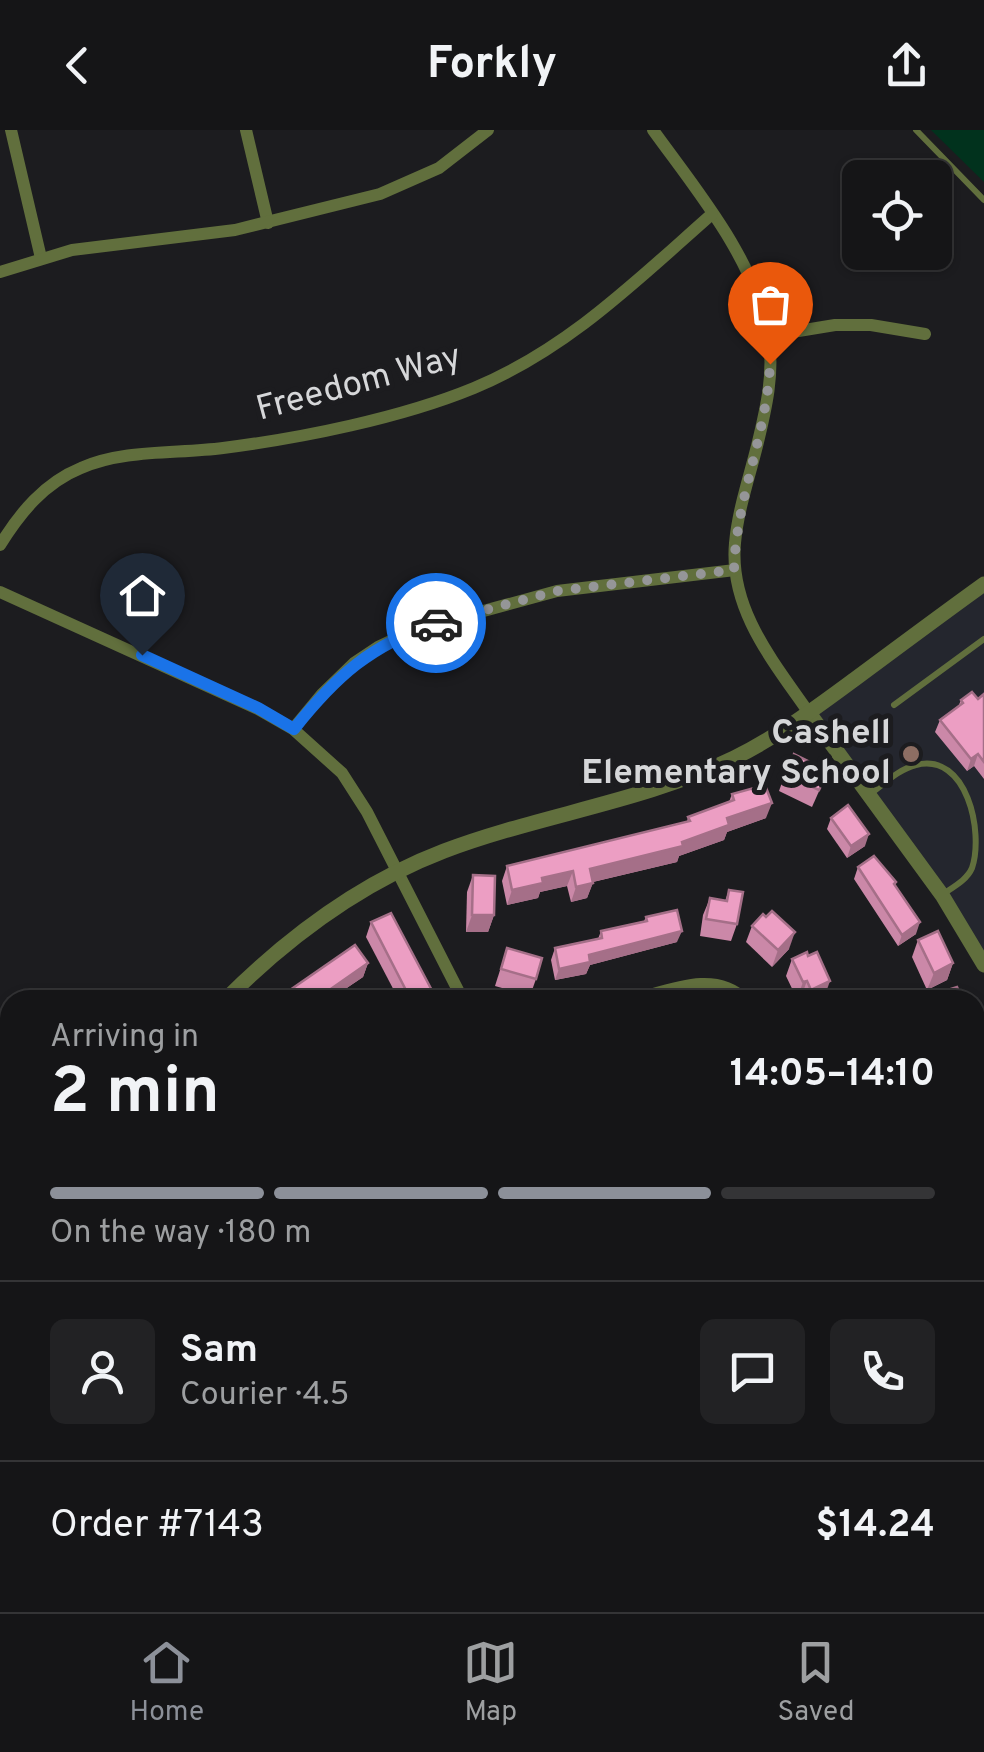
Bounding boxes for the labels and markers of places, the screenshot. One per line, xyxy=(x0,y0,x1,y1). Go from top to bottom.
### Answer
pin xyxy=(728,262,813,365)
pin xyxy=(100,553,185,656)
place label: Cashell Elementary School xyxy=(581,712,891,796)
marker: Cashell Elementary School xyxy=(900,743,922,765)

